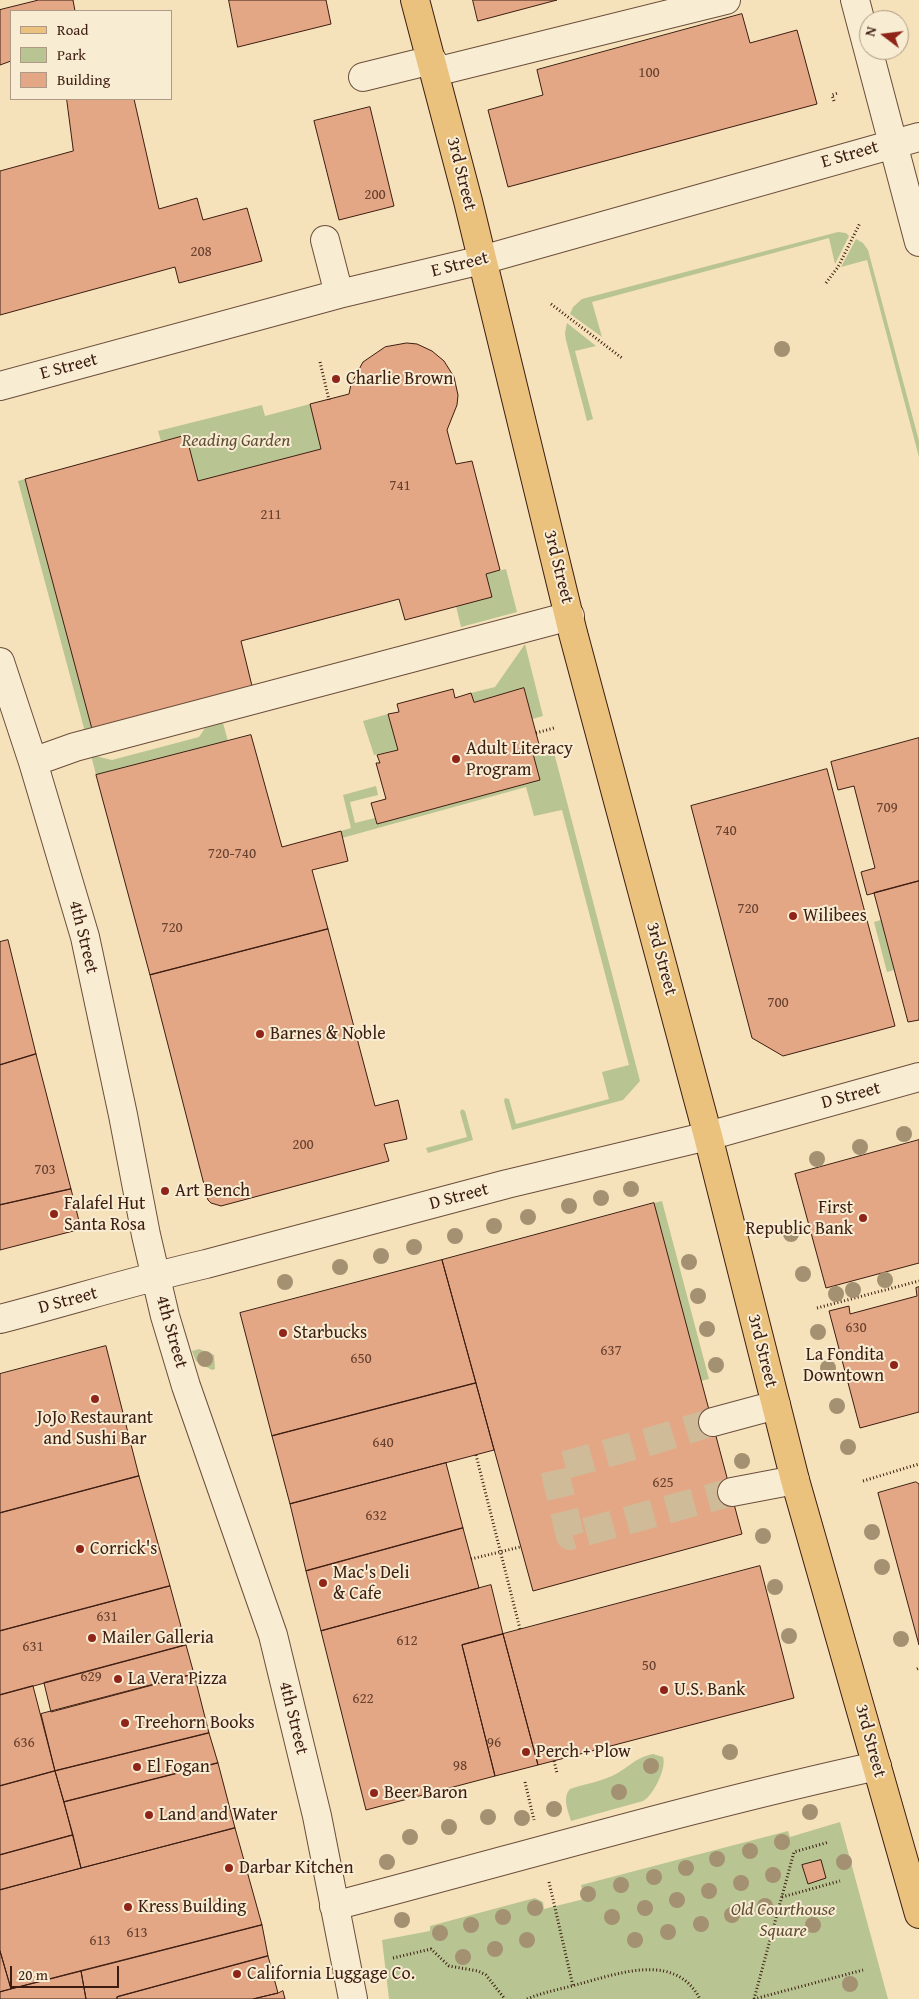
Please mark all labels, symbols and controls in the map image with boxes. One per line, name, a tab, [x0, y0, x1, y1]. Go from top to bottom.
legend	[10, 10, 172, 100]
north arrow	[859, 10, 909, 60]
text: Road	[57, 19, 88, 40]
text: N	[860, 24, 881, 38]
text: Park	[57, 44, 86, 65]
house number: 100	[638, 64, 660, 82]
text: Building	[57, 69, 110, 90]
street label: 3rd Street	[441, 135, 481, 213]
street label: E Street	[819, 137, 881, 173]
house number: 200	[364, 186, 386, 204]
house number: 208	[190, 243, 212, 261]
street label: E Street	[429, 247, 491, 283]
street label: E Street	[38, 349, 100, 385]
place label: Charlie Brown	[346, 368, 453, 390]
marker: Charlie Brown	[330, 373, 342, 385]
park label: Reading Garden	[182, 430, 290, 452]
house number: 741	[389, 477, 411, 495]
house number: 211	[260, 506, 282, 524]
street label: 3rd Street	[538, 528, 578, 606]
place label: Adult Literacy Program	[466, 738, 573, 781]
marker: Adult Literacy Program	[450, 753, 462, 765]
house number: 709	[876, 799, 898, 817]
house number: 740	[715, 822, 737, 840]
house number: 720-740	[208, 845, 256, 863]
street label: 4th Street	[63, 898, 103, 976]
house number: 720	[737, 900, 759, 918]
place label: Wilibees	[803, 905, 867, 927]
marker: Wilibees	[787, 910, 799, 922]
house number: 720	[161, 919, 183, 937]
street label: 3rd Street	[641, 920, 681, 998]
house number: 700	[767, 994, 789, 1012]
place label: Barnes & Noble	[270, 1023, 386, 1045]
marker: Barnes & Noble	[254, 1028, 266, 1040]
street label: D Street	[819, 1078, 883, 1114]
house number: 200	[292, 1136, 314, 1154]
house number: 703	[34, 1161, 56, 1179]
street label: D Street	[427, 1179, 491, 1215]
place label: Art Bench	[175, 1180, 250, 1202]
marker: Art Bench	[159, 1185, 171, 1197]
place label: Falafel Hut Santa Rosa	[64, 1193, 145, 1236]
place label: First Republic Bank	[745, 1197, 853, 1240]
marker: Falafel Hut Santa Rosa	[48, 1208, 60, 1220]
marker: First Republic Bank	[857, 1212, 869, 1224]
street label: D Street	[36, 1283, 100, 1319]
street label: 4th Street	[150, 1293, 192, 1371]
street label: 3rd Street	[742, 1312, 782, 1390]
house number: 630	[845, 1319, 867, 1337]
place label: Starbucks	[293, 1322, 367, 1344]
marker: Starbucks	[277, 1327, 289, 1339]
house number: 637	[600, 1342, 622, 1360]
place label: La Fondita Downtown	[803, 1344, 884, 1386]
house number: 650	[350, 1350, 372, 1368]
marker: La Fondita Downtown	[888, 1359, 900, 1371]
marker: JoJo Restaurant and Sushi Bar	[89, 1393, 101, 1405]
place label: JoJo Restaurant and Sushi Bar	[37, 1407, 153, 1450]
house number: 640	[372, 1434, 394, 1452]
house number: 625	[652, 1474, 674, 1492]
house number: 632	[365, 1507, 387, 1525]
place label: Corrick's	[90, 1538, 157, 1560]
marker: Corrick's	[74, 1543, 86, 1555]
place label: Mac's Deli & Cafe	[333, 1562, 409, 1605]
marker: Mac's Deli & Cafe	[317, 1577, 329, 1589]
house number: 631	[96, 1608, 118, 1626]
place label: Mailer Galleria	[102, 1627, 214, 1649]
marker: Mailer Galleria	[86, 1632, 98, 1644]
house number: 612	[396, 1632, 418, 1650]
house number: 631	[22, 1638, 44, 1656]
house number: 50	[642, 1657, 656, 1675]
house number: 629	[80, 1668, 102, 1686]
place label: La Vera Pizza	[128, 1668, 227, 1690]
marker: La Vera Pizza	[112, 1673, 124, 1685]
street label: 4th Street	[273, 1679, 313, 1757]
place label: U.S. Bank	[674, 1679, 745, 1701]
marker: U.S. Bank	[658, 1684, 670, 1696]
house number: 622	[352, 1690, 374, 1708]
street label: 3rd Street	[850, 1702, 890, 1780]
place label: Treehorn Books	[135, 1712, 255, 1734]
marker: Treehorn Books	[119, 1717, 131, 1729]
house number: 636	[13, 1734, 35, 1752]
house number: 96	[487, 1734, 501, 1752]
place label: Perch + Plow	[536, 1741, 631, 1763]
marker: Perch + Plow	[520, 1746, 532, 1758]
place label: El Fogan	[147, 1756, 210, 1778]
house number: 98	[453, 1757, 467, 1775]
marker: El Fogan	[131, 1761, 143, 1773]
place label: Beer Baron	[384, 1782, 468, 1804]
marker: Beer Baron	[368, 1787, 380, 1799]
place label: Land and Water	[159, 1804, 277, 1826]
marker: Land and Water	[143, 1809, 155, 1821]
place label: Darbar Kitchen	[239, 1857, 353, 1879]
marker: Darbar Kitchen	[223, 1862, 235, 1874]
place label: Kress Building	[138, 1896, 246, 1918]
park label: Old Courthouse Square	[731, 1899, 835, 1942]
marker: Kress Building	[122, 1901, 134, 1913]
house number: 613	[126, 1924, 148, 1942]
house number: 613	[89, 1932, 111, 1950]
scale bar	[12, 1956, 121, 1988]
place label: California Luggage Co.	[247, 1963, 415, 1985]
text: 20 m	[18, 1964, 48, 1985]
marker: California Luggage Co.	[231, 1968, 243, 1980]

